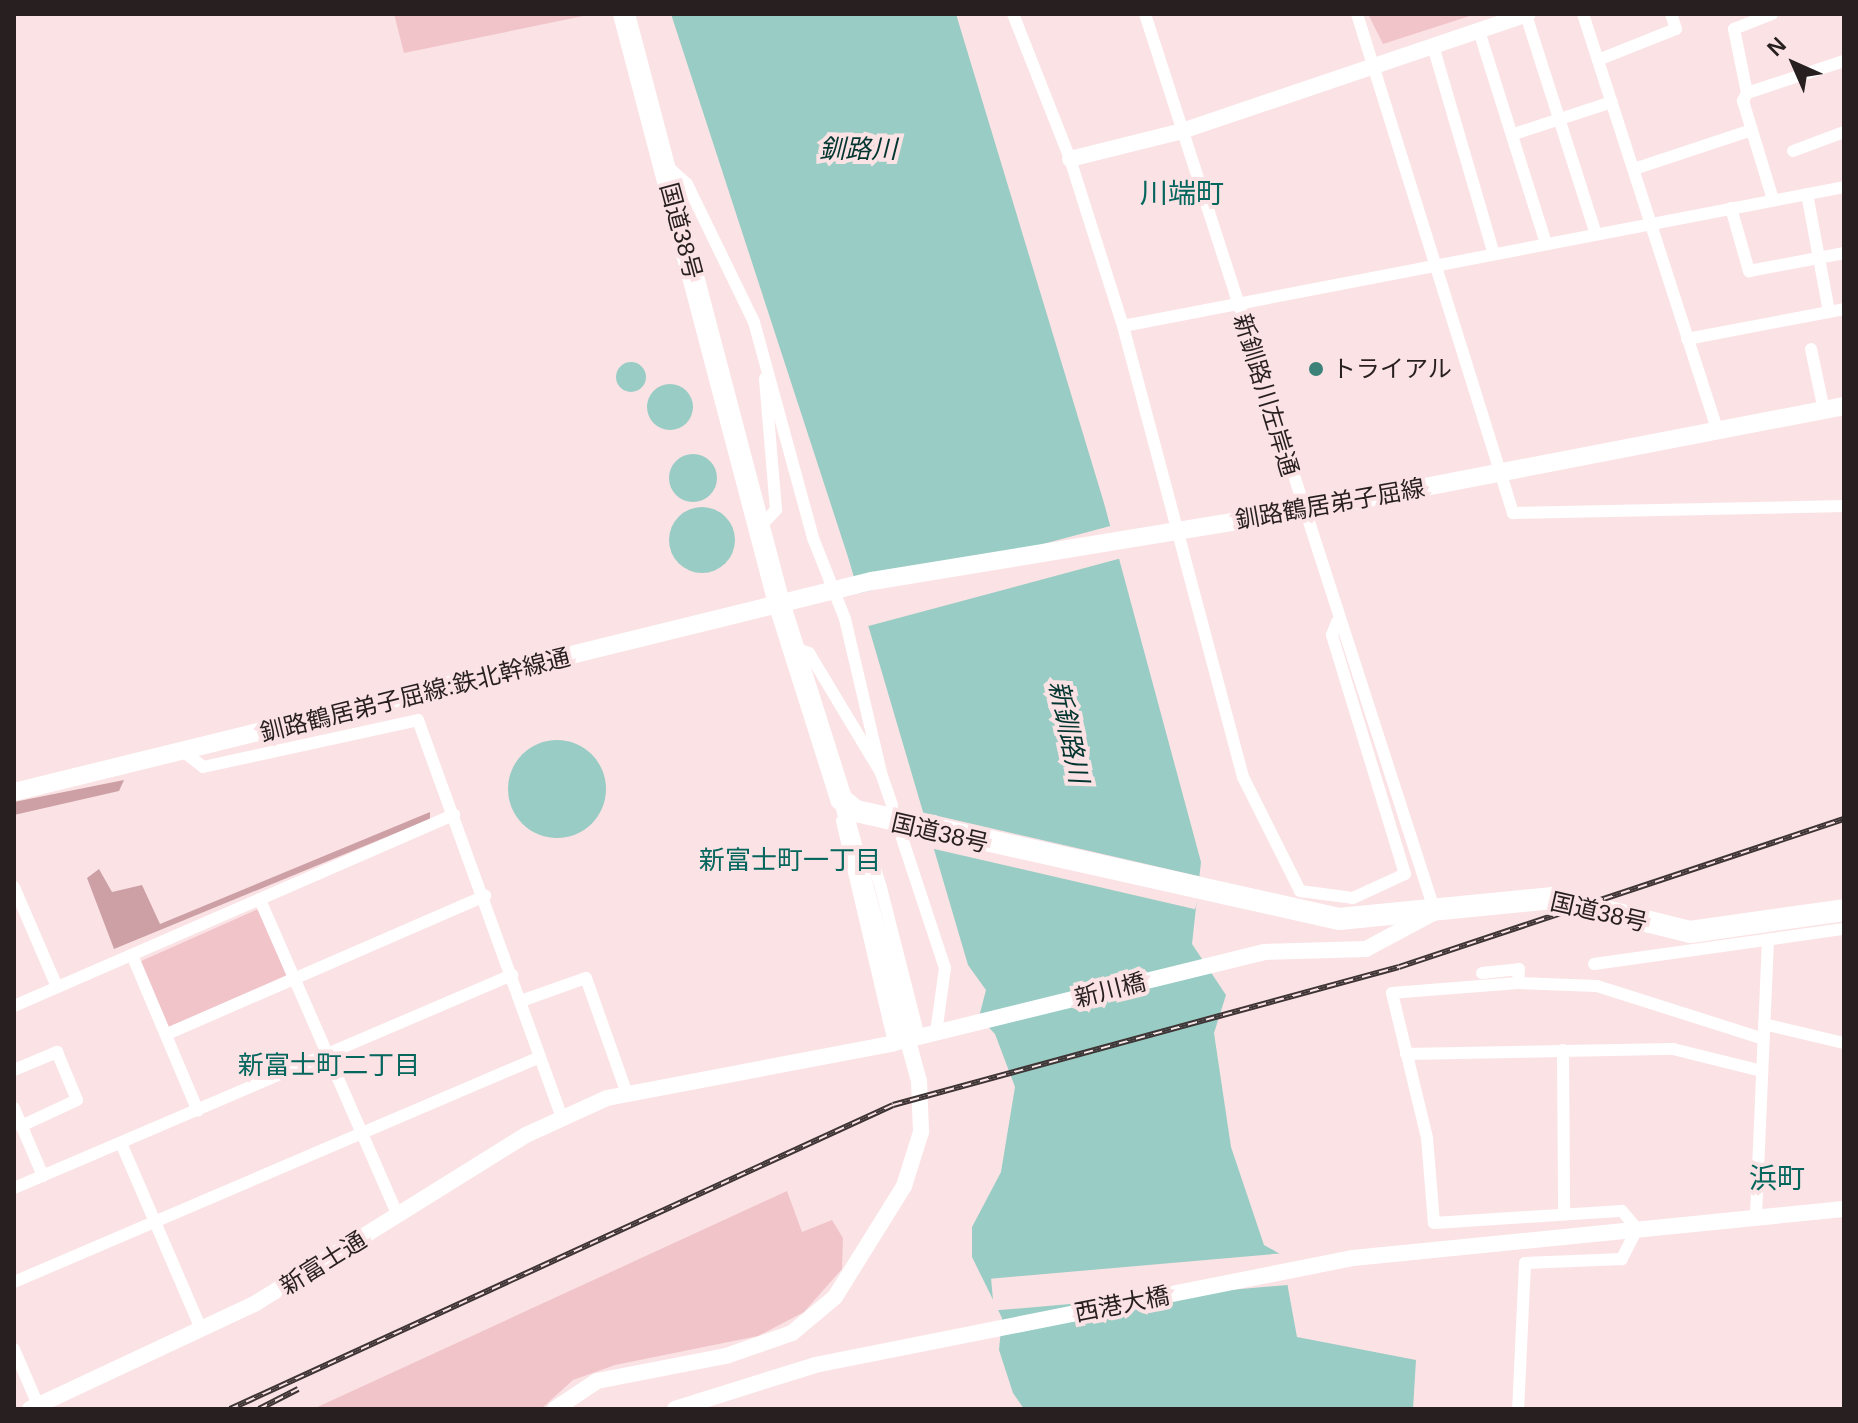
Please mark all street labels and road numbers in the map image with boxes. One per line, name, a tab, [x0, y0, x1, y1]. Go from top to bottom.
street label: 国道38号	[654, 180, 708, 282]
street label: 新釧路川左岸通	[1228, 310, 1304, 480]
street label: 釧路鶴居弟子屈線	[1233, 473, 1427, 535]
street label: 釧路鶴居弟子屈線:鉄北幹線通	[257, 642, 573, 748]
street label: 国道38号	[889, 808, 991, 858]
street label: 国道38号	[1548, 887, 1650, 937]
street label: 新川橋	[1072, 967, 1148, 1013]
street label: 新富士通	[275, 1225, 371, 1301]
street label: 西港大橋	[1072, 1281, 1172, 1327]

